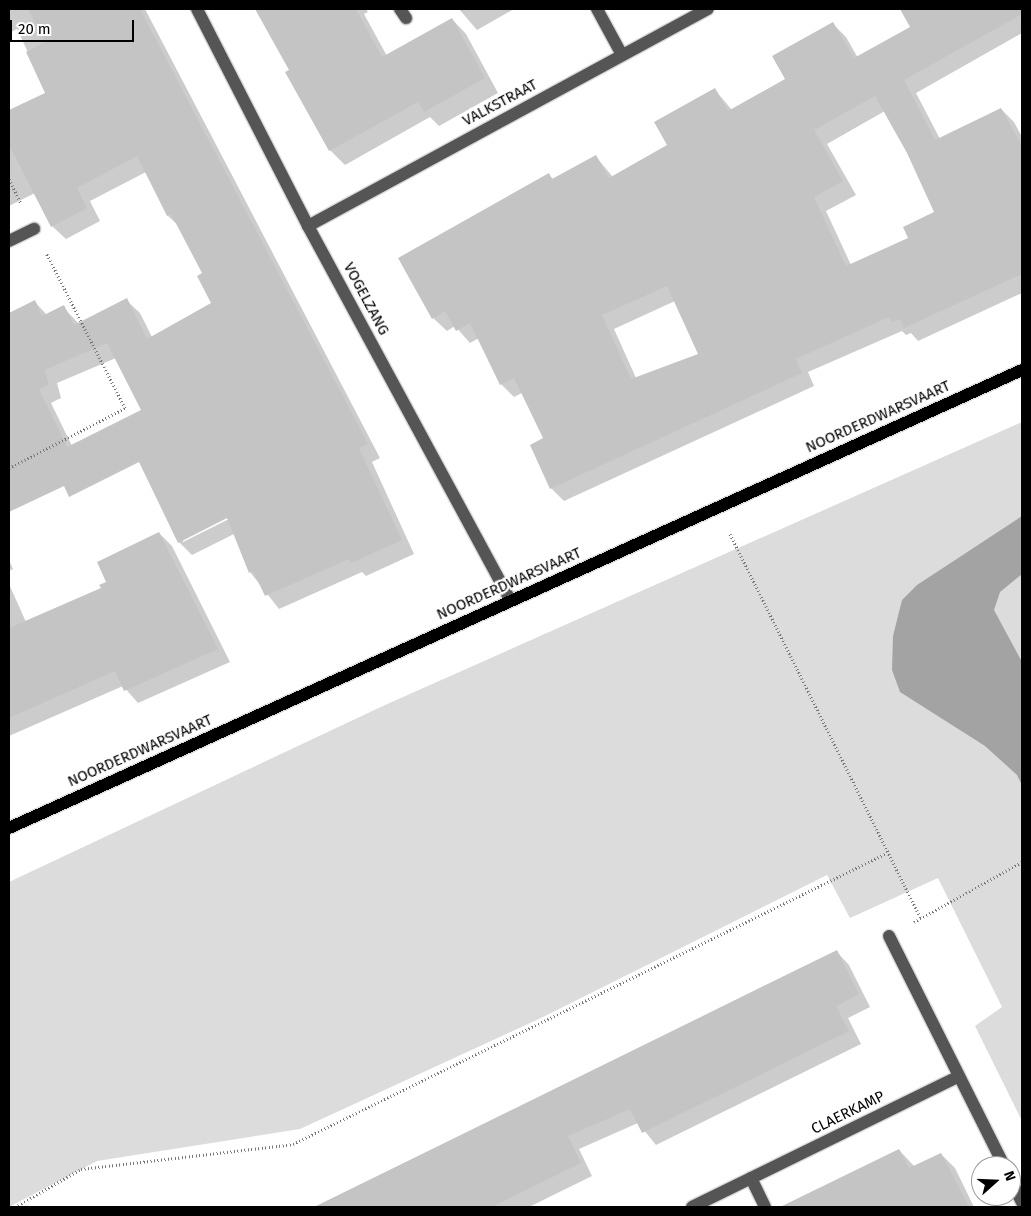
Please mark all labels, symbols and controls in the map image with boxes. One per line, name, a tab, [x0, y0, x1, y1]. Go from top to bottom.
scale bar	[12, 10, 136, 42]
text: 20 m	[18, 20, 51, 38]
street label: VALKSTRAAT	[460, 76, 540, 130]
street label: VOGELZANG	[339, 260, 393, 338]
street label: NOORDERDWARSVAART	[803, 377, 953, 457]
street label: NOORDERDWARSVAART	[434, 544, 584, 624]
street label: NOORDERDWARSVAART	[65, 711, 215, 791]
street label: CLAERKAMP	[808, 1088, 888, 1138]
north arrow	[971, 1156, 1021, 1206]
text: N	[1000, 1169, 1019, 1183]

